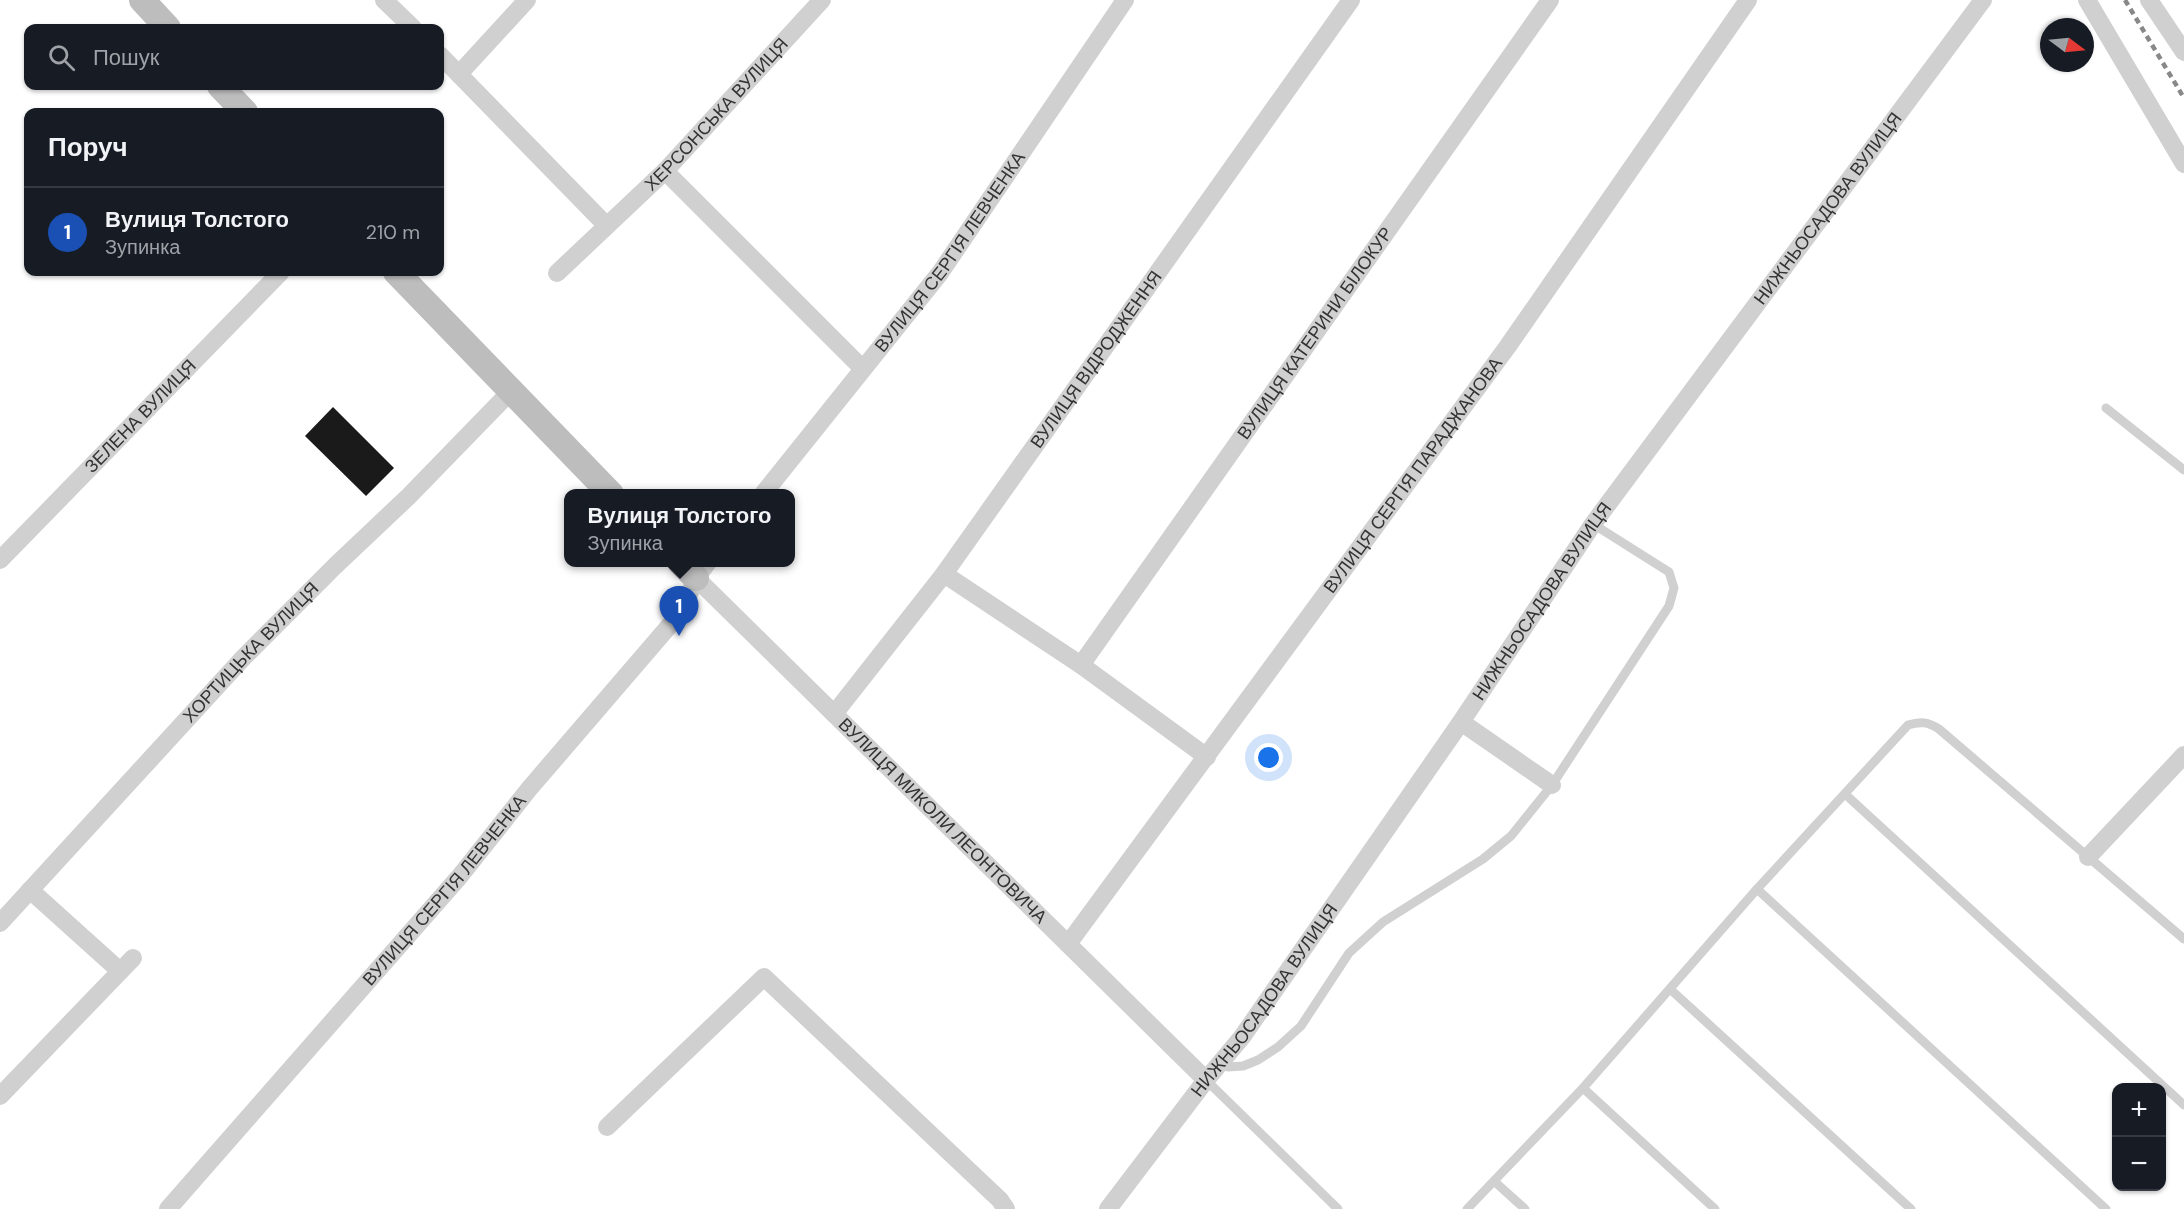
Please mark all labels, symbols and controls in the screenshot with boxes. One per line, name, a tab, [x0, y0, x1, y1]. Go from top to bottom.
north arrow	[2040, 18, 2094, 72]
search box	[24, 24, 444, 90]
street label: ХЕРСОНСЬКА ВУЛИЦЯ	[639, 33, 793, 196]
icon: search	[45, 41, 78, 74]
text: Пошук	[93, 43, 159, 72]
street label: НИЖНЬОСАДОВА ВУЛИЦЯ	[1748, 107, 1907, 310]
text: Поруч	[48, 130, 128, 164]
street label: ВУЛИЦЯ СЕРГІЯ ЛЕВЧЕНКА	[869, 147, 1031, 357]
text: Вулиця Толстого	[105, 205, 289, 234]
text: 1	[64, 219, 71, 245]
text: 210 m	[365, 219, 420, 245]
street label: ВУЛИЦЯ КАТЕРИНИ БІЛОКУР	[1232, 222, 1398, 444]
text: Зупинка	[105, 234, 180, 260]
street label: ВУЛИЦЯ ВІДРОДЖЕННЯ	[1025, 266, 1167, 453]
street label: ВУЛИЦЯ СЕРГІЯ ПАРАДЖАНОВА	[1318, 352, 1508, 598]
street label: ЗЕЛЕНА ВУЛИЦЯ	[79, 354, 201, 478]
popup	[564, 489, 795, 567]
street label: НИЖНЬОСАДОВА ВУЛИЦЯ	[1467, 497, 1617, 705]
text: Вулиця Толстого	[588, 501, 771, 530]
text: Зупинка	[588, 530, 663, 556]
street label: ХОРТИЦЬКА ВУЛИЦЯ	[178, 577, 324, 728]
pin: 1	[660, 586, 698, 636]
street label: ВУЛИЦЯ МИКОЛИ ЛЕОНТОВИЧА	[833, 713, 1052, 929]
your location	[1254, 743, 1283, 772]
street label: ВУЛИЦЯ СЕРГІЯ ЛЕВЧЕНКА	[357, 790, 532, 991]
street label: НИЖНЬОСАДОВА ВУЛИЦЯ	[1186, 899, 1343, 1102]
map controls	[2112, 1083, 2166, 1191]
button: +	[2112, 1083, 2166, 1137]
button: −	[2112, 1137, 2166, 1191]

